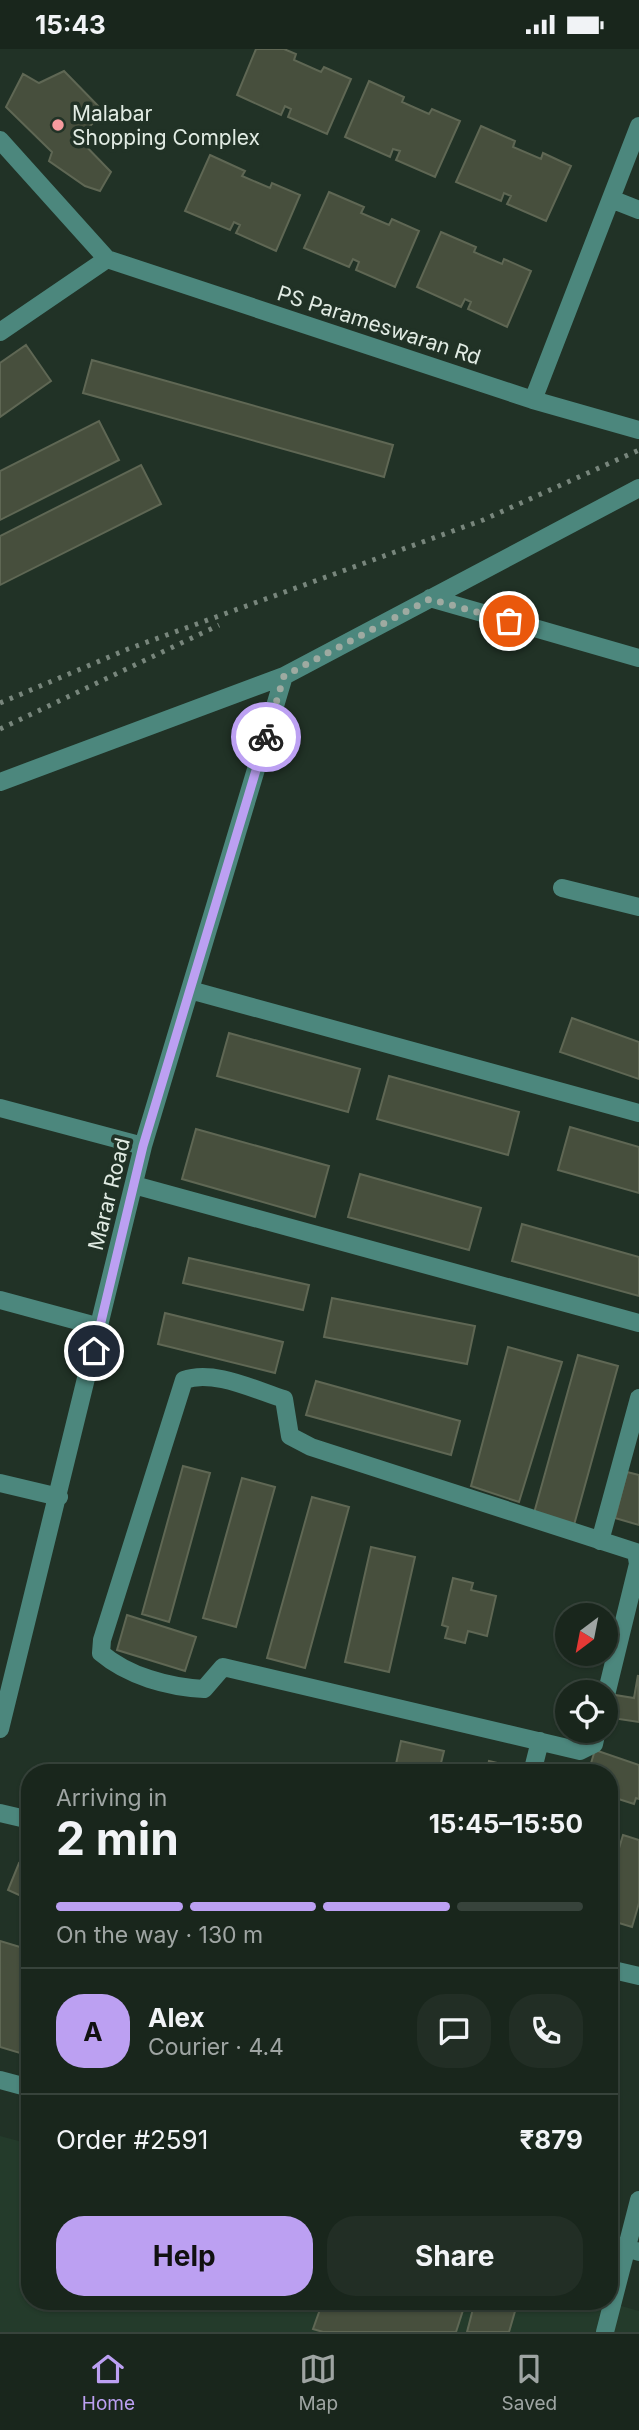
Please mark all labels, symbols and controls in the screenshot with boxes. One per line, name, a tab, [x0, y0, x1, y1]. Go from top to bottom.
text: 15:43	[35, 9, 106, 40]
place label: Malabar Shopping Complex	[72, 101, 260, 150]
marker: Malabar Shopping Complex	[50, 117, 66, 133]
street label: PS Parameswaran Rd	[274, 280, 484, 370]
pin	[479, 591, 539, 651]
icon: bag	[490, 602, 528, 640]
courier	[231, 702, 301, 772]
icon: bike	[247, 718, 285, 756]
street label: Marar Road	[83, 1135, 135, 1253]
pin	[64, 1321, 124, 1381]
icon: home	[75, 1332, 113, 1370]
north arrow	[555, 1603, 618, 1666]
map controls	[555, 1603, 618, 1743]
button: locate	[555, 1680, 618, 1743]
text: Arriving in	[56, 1784, 167, 1812]
text: 15:45–15:50	[429, 1808, 583, 1839]
text: 2 min	[56, 1810, 179, 1866]
text: On the way · 130 m	[56, 1921, 263, 1949]
button: chat	[417, 1994, 491, 2068]
button: phone	[509, 1994, 583, 2068]
text: Alex	[148, 2002, 205, 2033]
text: A	[83, 2016, 103, 2047]
text: Courier · 4.4	[148, 2033, 284, 2061]
text: Order #2591	[56, 2124, 208, 2155]
text: ₹879	[519, 2124, 583, 2155]
button: Help	[56, 2216, 313, 2296]
button: Share	[327, 2216, 583, 2296]
tab: Home	[82, 2350, 135, 2415]
tab: Map	[299, 2350, 338, 2415]
tab: Saved	[502, 2350, 557, 2415]

